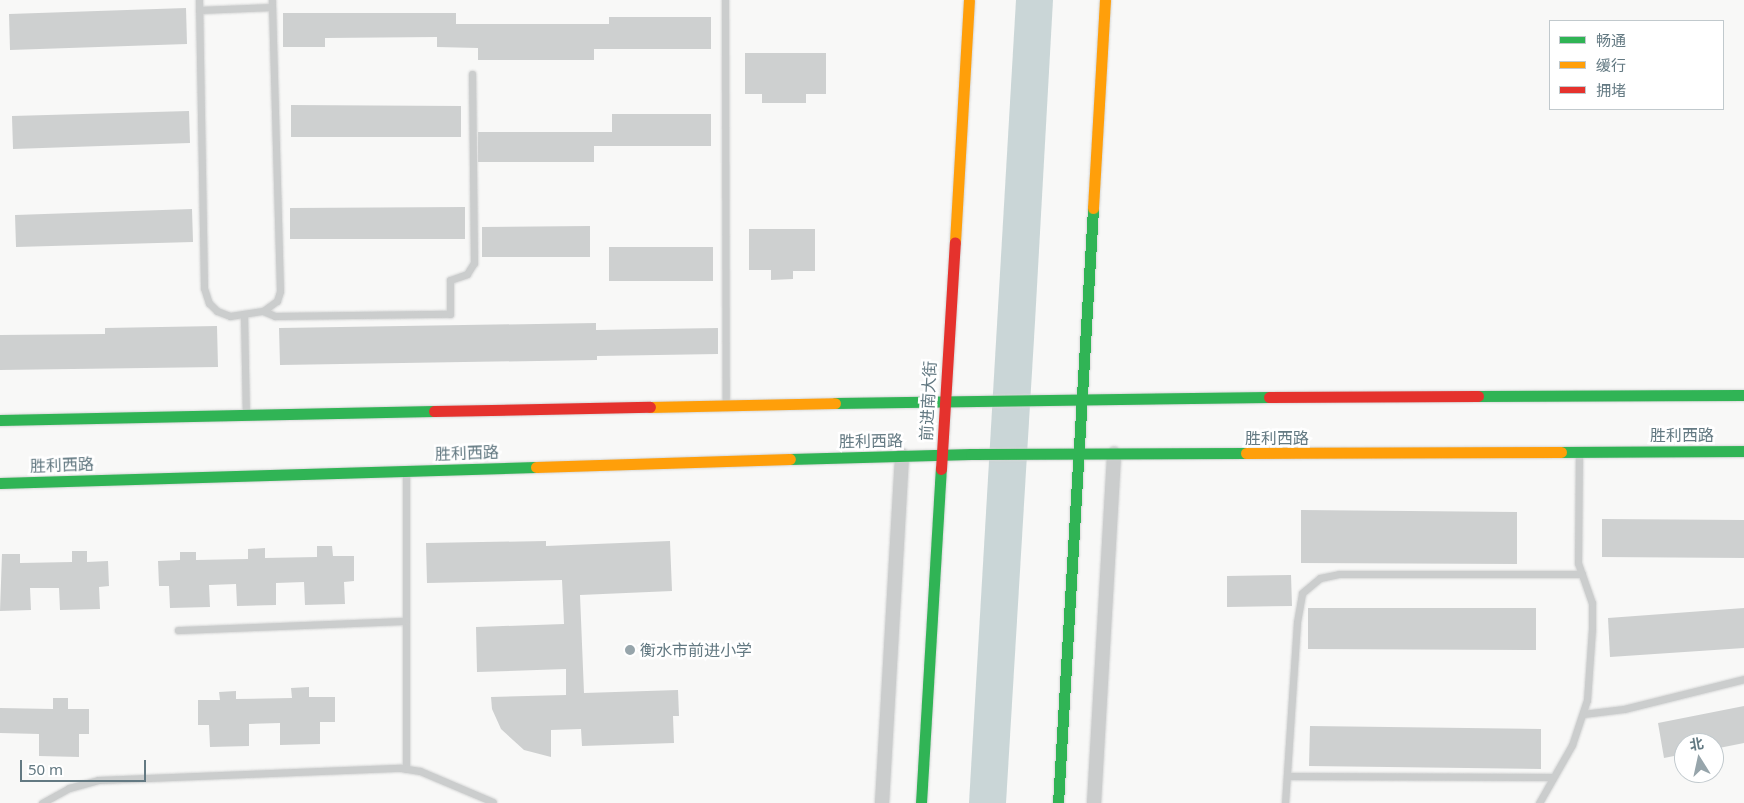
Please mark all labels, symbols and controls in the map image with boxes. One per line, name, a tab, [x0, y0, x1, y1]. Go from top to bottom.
legend	[1549, 20, 1724, 110]
text: 畅通	[1596, 30, 1626, 50]
text: 缓行	[1596, 55, 1626, 75]
text: 拥堵	[1596, 80, 1626, 100]
street label: 前进南大街	[916, 361, 940, 441]
street label: 胜利西路	[1650, 425, 1714, 445]
street label: 胜利西路	[1245, 428, 1309, 448]
street label: 胜利西路	[839, 431, 903, 451]
street label: 胜利西路	[435, 442, 499, 464]
street label: 胜利西路	[30, 454, 94, 476]
place label: 衡水市前进小学	[640, 640, 752, 660]
marker: 衡水市前进小学	[624, 644, 636, 656]
north arrow	[1674, 733, 1724, 783]
text: 北	[1688, 733, 1705, 754]
scale bar	[22, 750, 149, 782]
text: 50 m	[28, 759, 63, 779]

